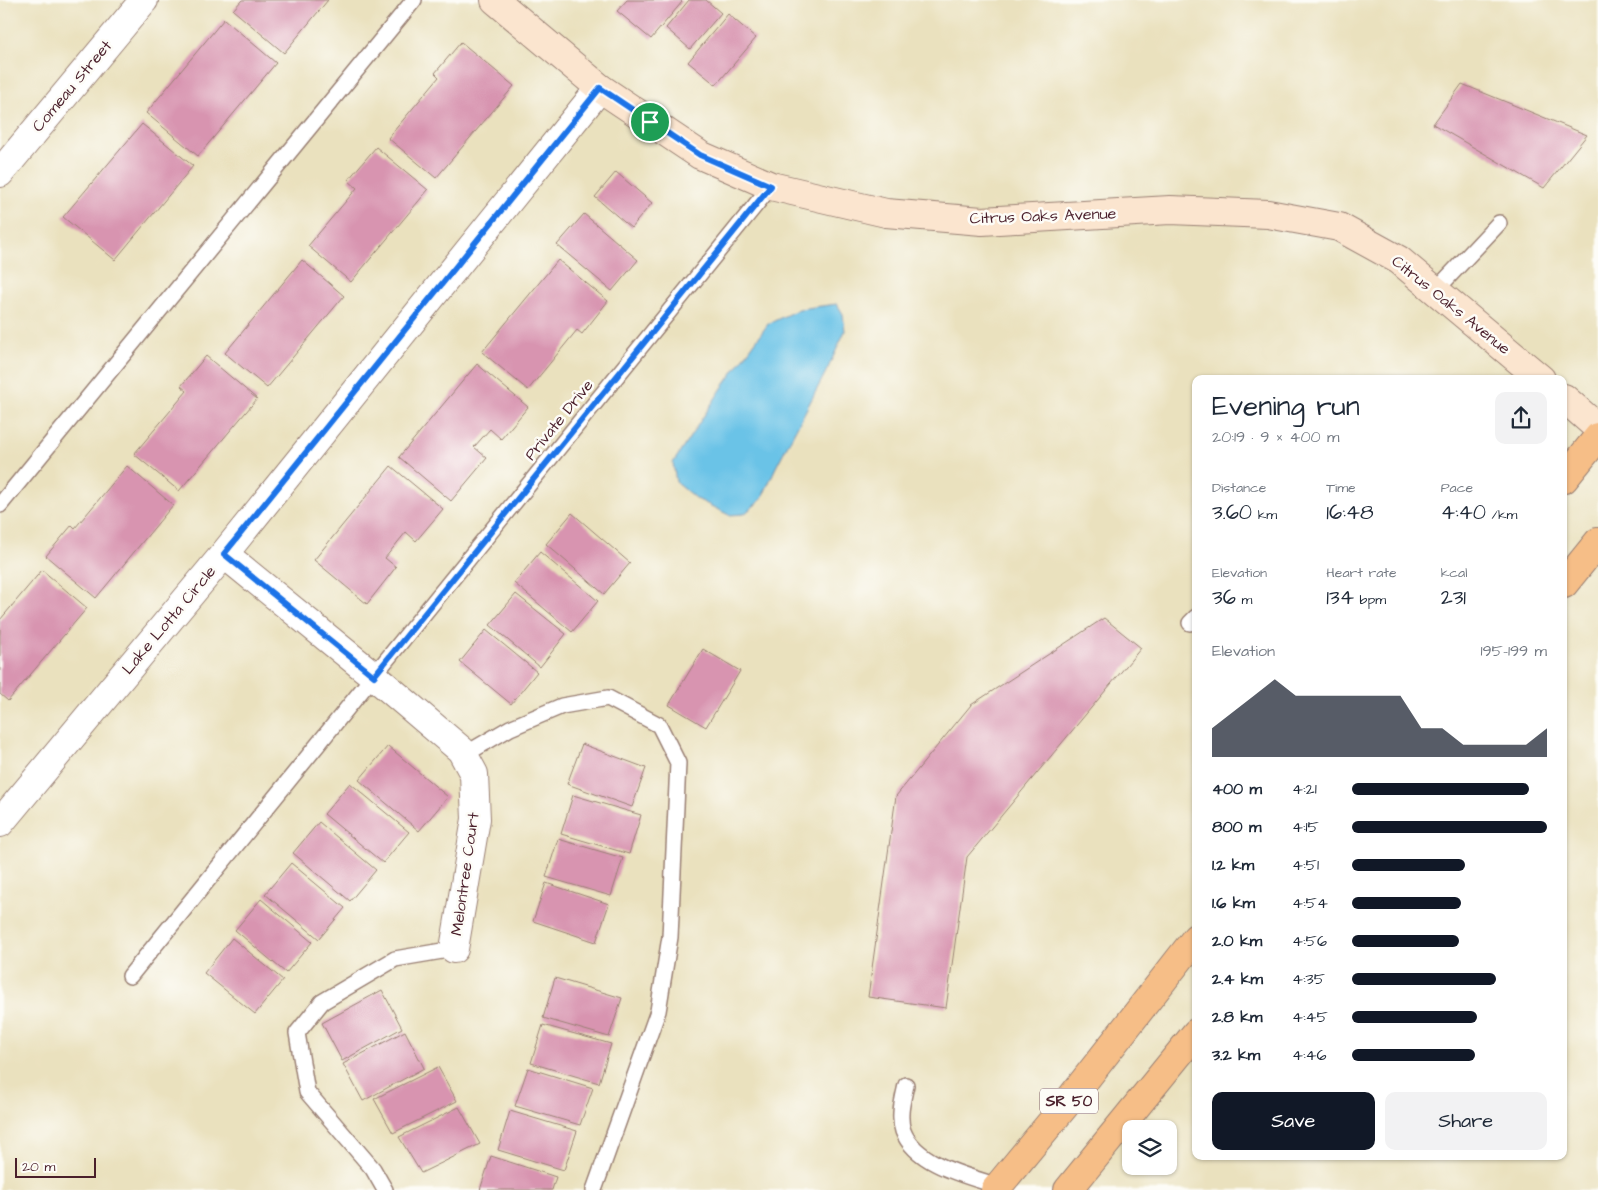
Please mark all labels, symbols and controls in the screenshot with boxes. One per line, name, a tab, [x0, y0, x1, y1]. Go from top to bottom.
street label: Comeau Street	[27, 35, 117, 137]
pin	[629, 101, 671, 143]
icon: arrive	[636, 108, 664, 136]
street label: Citrus Oaks Avenue	[969, 202, 1117, 230]
street label: Citrus Oaks Avenue	[1387, 250, 1515, 360]
street label: Private Drive	[520, 375, 599, 465]
text: Evening run	[1212, 387, 1360, 426]
button: share	[1495, 392, 1547, 444]
text: 20:19 · 9 × 400 m	[1212, 426, 1340, 448]
text: Distance	[1212, 478, 1266, 498]
text: Time	[1326, 478, 1356, 498]
text: Pace	[1441, 478, 1473, 498]
text: 3.60	[1212, 498, 1252, 527]
text: 16:48	[1326, 498, 1374, 527]
text: 4:40	[1441, 498, 1486, 527]
text: km	[1252, 505, 1277, 525]
text: /km	[1486, 505, 1517, 525]
street label: Lake Lotta Circle	[117, 561, 221, 679]
text: Elevation	[1212, 563, 1267, 583]
text: Heart rate	[1326, 563, 1397, 583]
text: kcal	[1441, 563, 1467, 583]
text: 36	[1212, 583, 1236, 612]
text: 134	[1326, 583, 1354, 612]
text: 231	[1441, 583, 1466, 612]
text: m	[1236, 590, 1252, 610]
text: bpm	[1354, 590, 1386, 610]
text: Elevation	[1212, 640, 1275, 662]
text: 195–199 m	[1480, 640, 1547, 662]
text: 400 m	[1212, 778, 1262, 800]
text: 4:21	[1292, 778, 1317, 800]
street label: Melontree Court	[445, 810, 485, 937]
text: 800 m	[1212, 816, 1261, 838]
text: 4:15	[1292, 816, 1319, 838]
text: 1.2 km	[1212, 854, 1254, 876]
text: 4:51	[1292, 854, 1319, 876]
text: 1.6 km	[1212, 892, 1255, 914]
text: 4:54	[1292, 892, 1328, 914]
text: 2.0 km	[1212, 930, 1262, 952]
text: 4:56	[1292, 930, 1327, 952]
text: 2.4 km	[1212, 968, 1263, 990]
text: 4:35	[1292, 968, 1325, 990]
text: 2.8 km	[1212, 1006, 1262, 1028]
text: 4:45	[1292, 1006, 1328, 1028]
text: 3.2 km	[1212, 1044, 1260, 1066]
text: 4:46	[1292, 1044, 1326, 1066]
road number: SR 50	[1040, 1088, 1098, 1114]
button: Save	[1212, 1092, 1375, 1150]
button: Share	[1385, 1092, 1547, 1150]
map controls	[1122, 1120, 1177, 1175]
button: layers	[1122, 1120, 1177, 1175]
scale bar	[15, 1155, 96, 1178]
text: 20 m	[22, 1157, 55, 1177]

